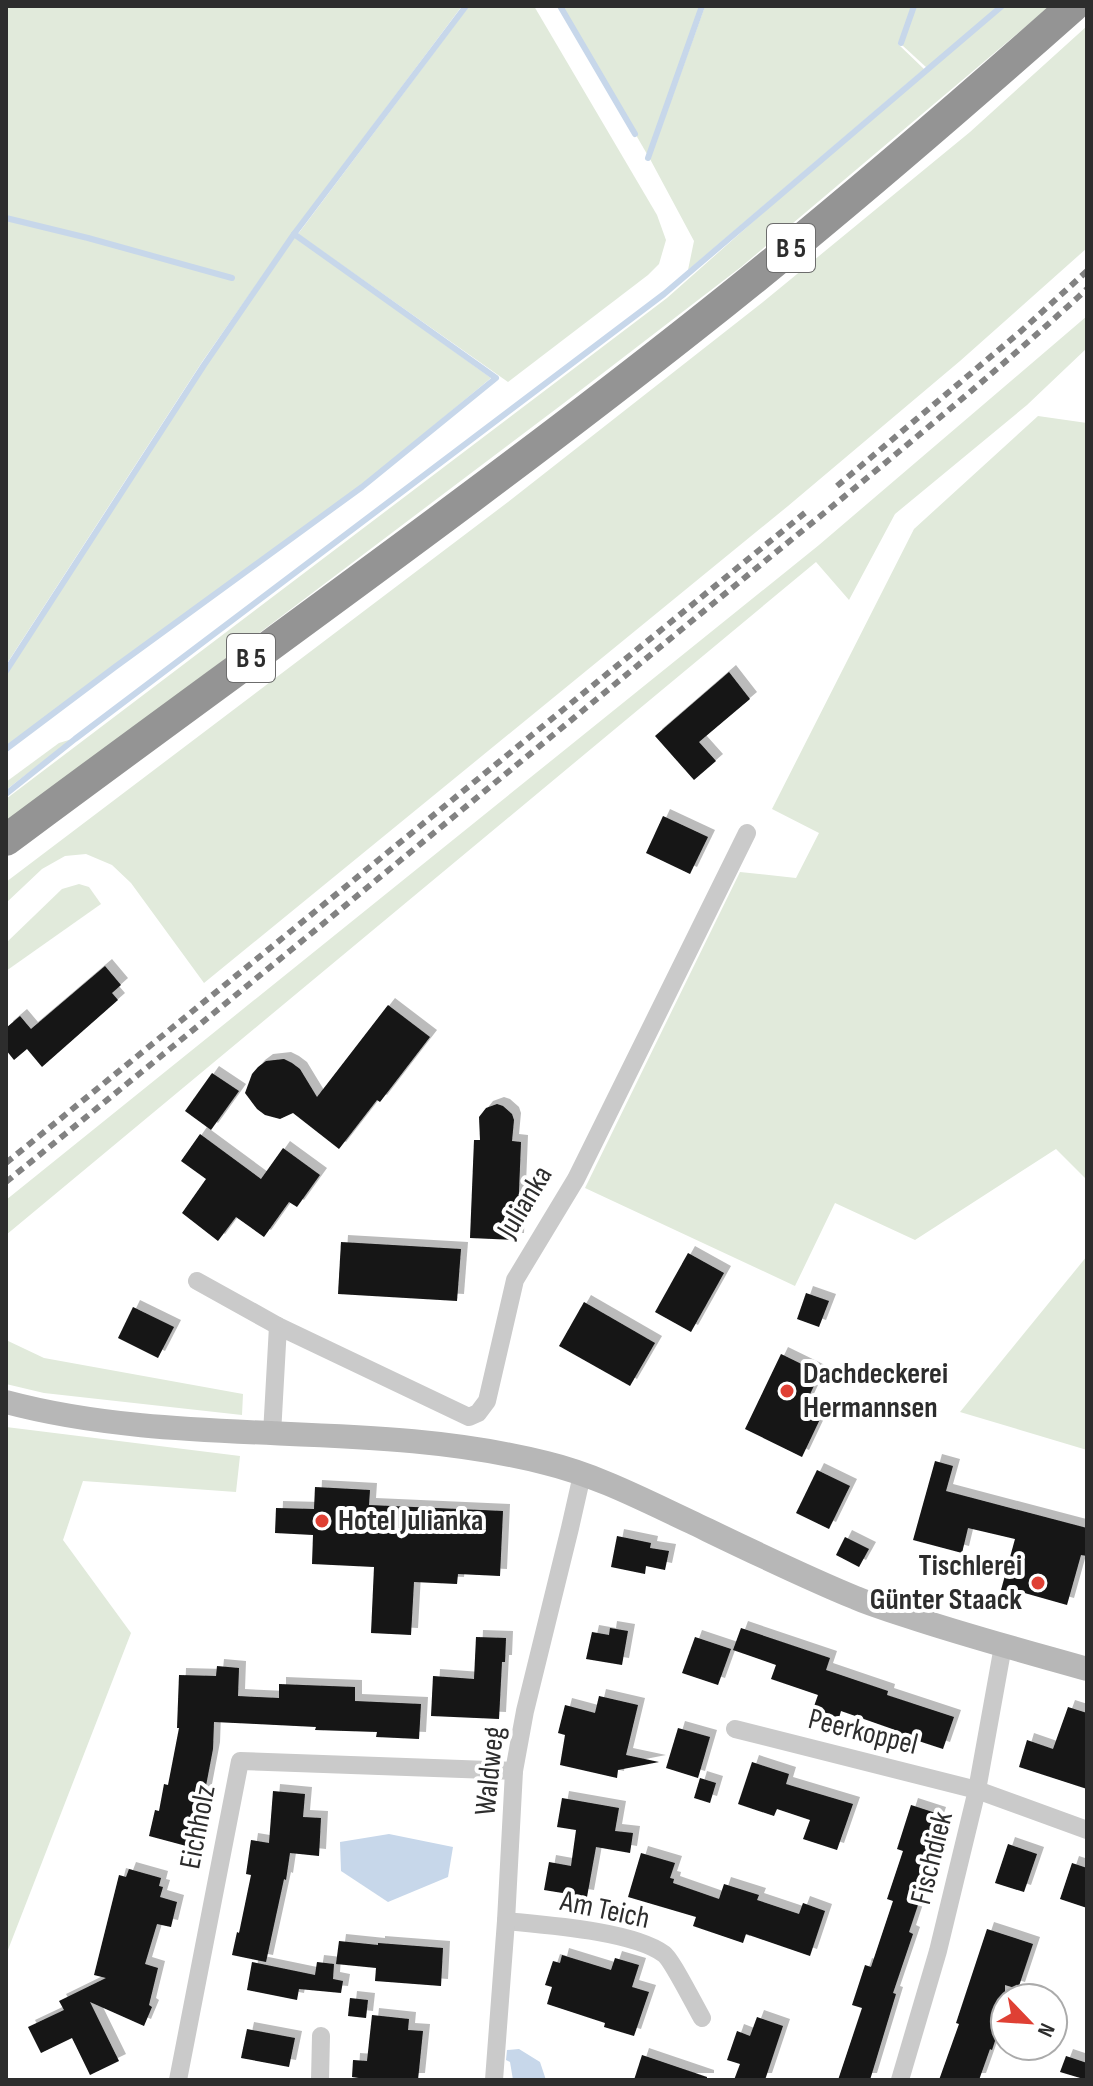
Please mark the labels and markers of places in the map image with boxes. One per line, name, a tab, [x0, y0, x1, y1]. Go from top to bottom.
place label: Dachdeckerei Hermannsen	[803, 1356, 948, 1426]
marker: Dachdeckerei Hermannsen	[778, 1382, 796, 1400]
place label: Hotel Julianka	[338, 1503, 483, 1539]
marker: Hotel Julianka	[313, 1512, 331, 1530]
place label: Tischlerei Günter Staack	[870, 1548, 1022, 1618]
marker: Tischlerei Günter Staack	[1029, 1574, 1047, 1592]

